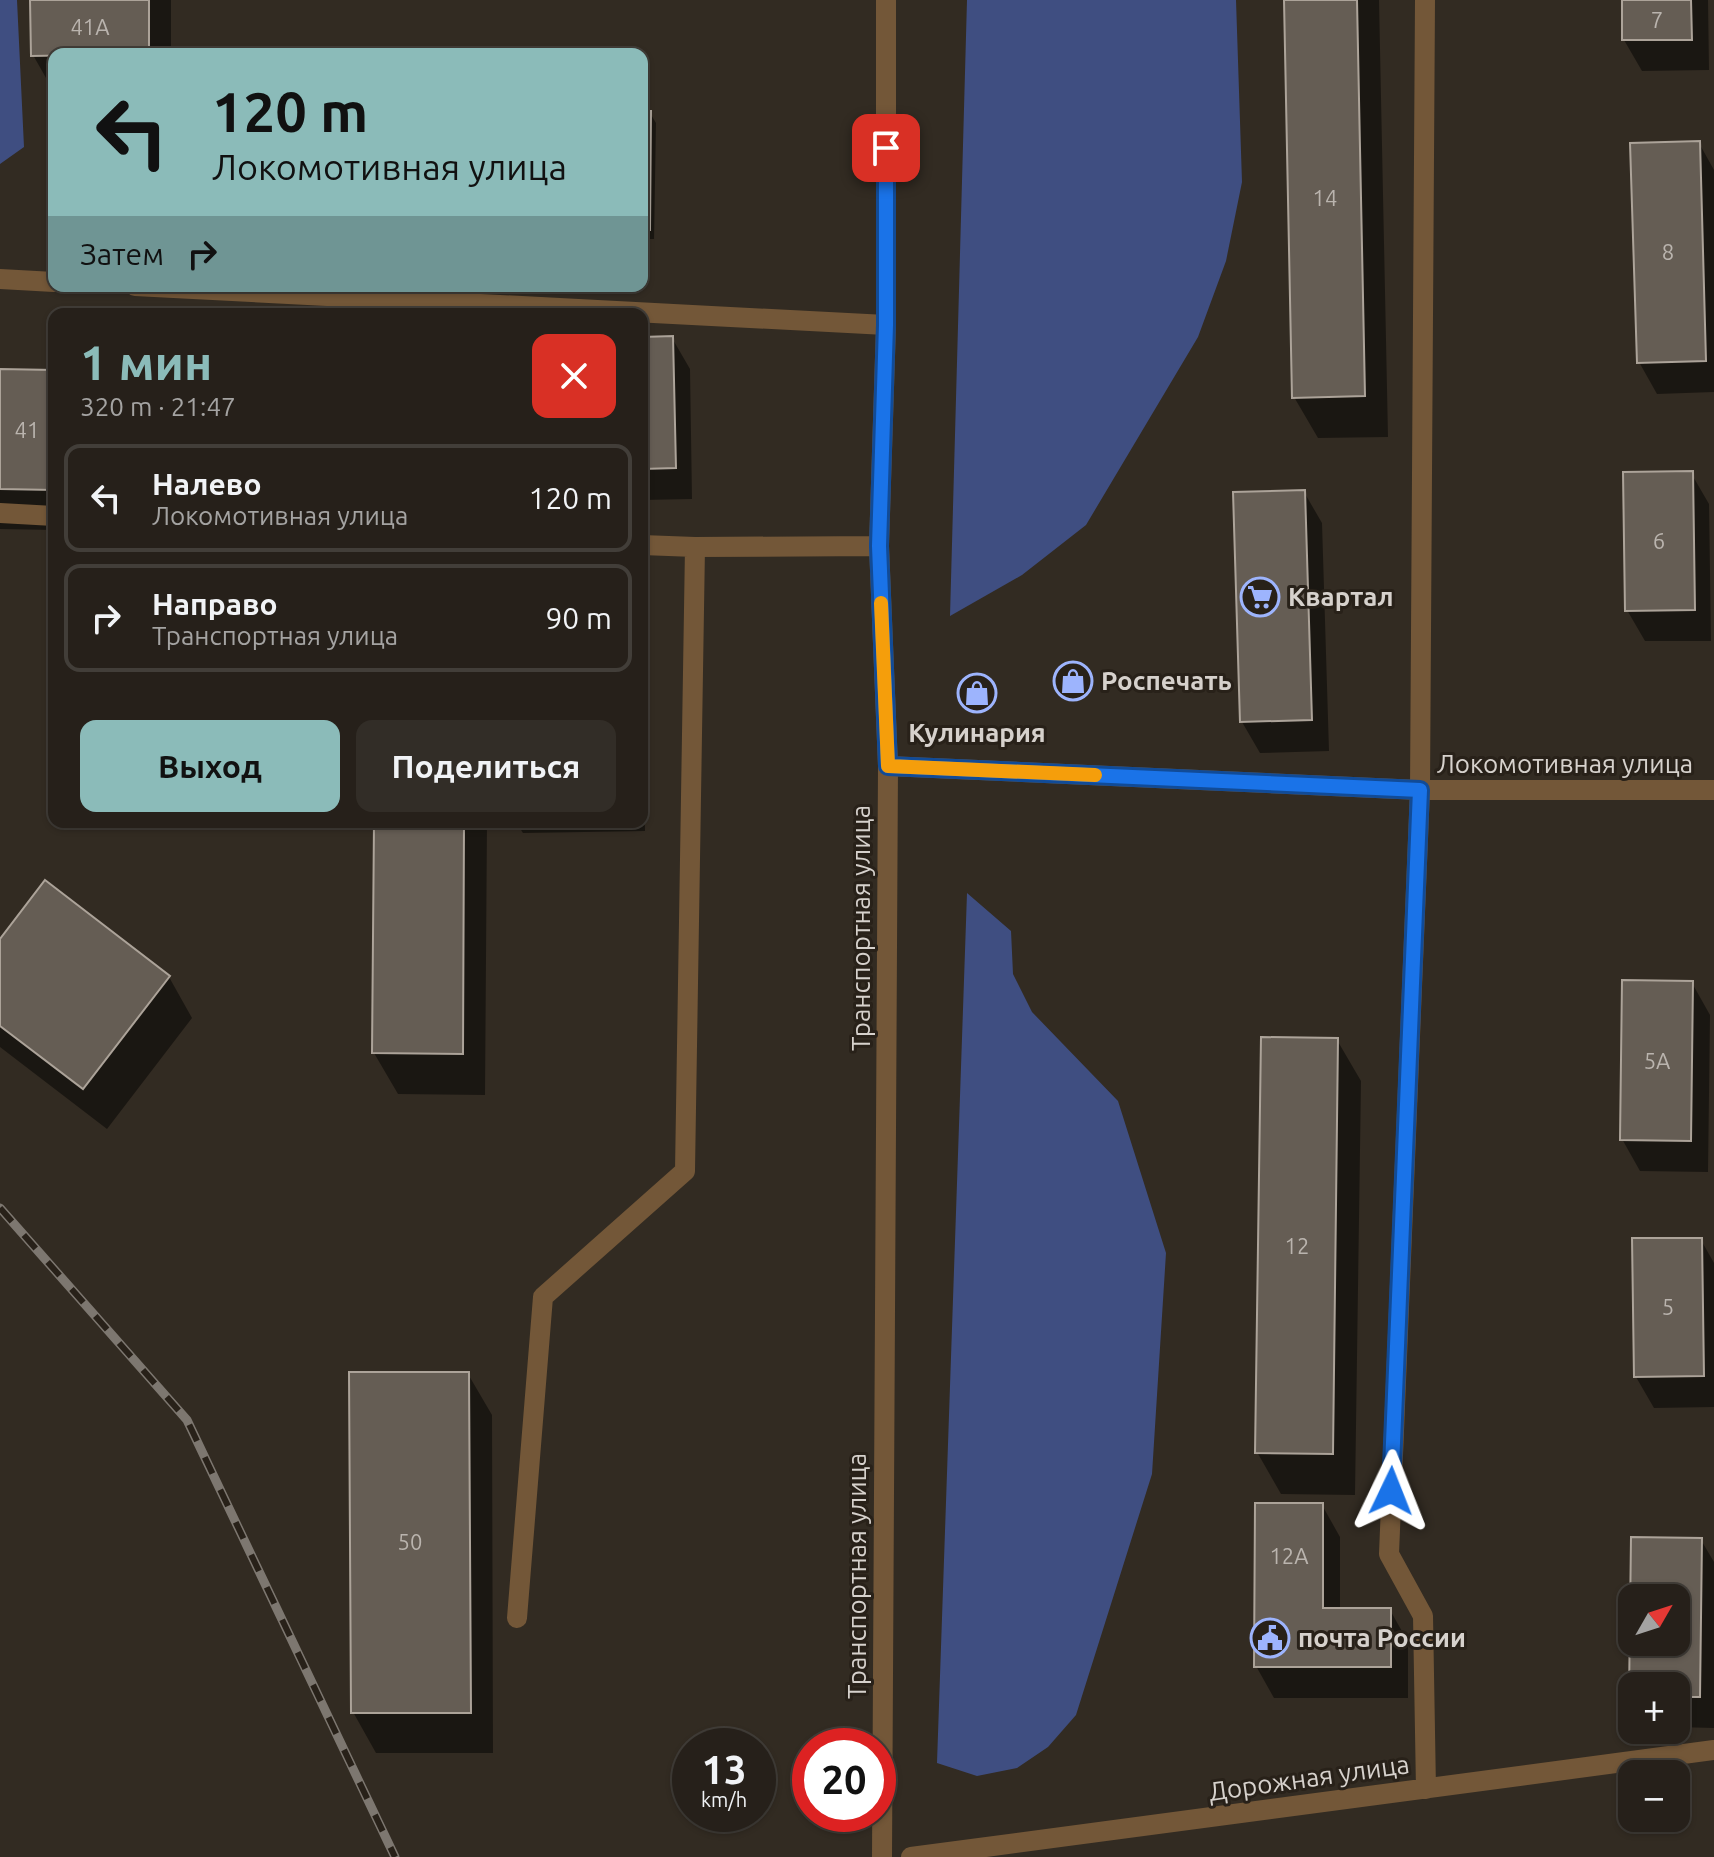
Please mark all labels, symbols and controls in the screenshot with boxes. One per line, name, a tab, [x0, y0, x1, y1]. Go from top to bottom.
house number: 7	[1651, 7, 1663, 32]
house number: 41А	[70, 14, 110, 39]
icon: left	[80, 80, 184, 184]
text: 120 m	[212, 80, 368, 143]
pin	[852, 114, 920, 182]
icon: arrive	[864, 126, 908, 170]
text: Локомотивная улица	[212, 146, 567, 187]
house number: 14	[1313, 185, 1337, 210]
icon: right	[180, 232, 224, 276]
text: Затем	[80, 237, 164, 271]
house number: 8	[1662, 239, 1674, 264]
button: close	[532, 334, 616, 418]
text: 1 мин	[80, 335, 212, 389]
text: 320 m · 21:47	[80, 392, 236, 421]
house number: 41	[15, 417, 39, 442]
text: Налево	[152, 467, 262, 501]
icon: left	[84, 476, 128, 520]
text: 120 m	[528, 481, 612, 515]
text: Локомотивная улица	[152, 501, 408, 530]
house number: 6	[1653, 528, 1665, 553]
supermarket icon: Квартал	[1239, 576, 1281, 618]
place label: Квартал	[1288, 582, 1394, 611]
text: Направо	[152, 587, 278, 621]
icon: right	[84, 596, 128, 640]
text: 90 m	[545, 601, 612, 635]
text: Транспортная улица	[152, 621, 398, 650]
shop icon: Роспечать	[1052, 660, 1094, 702]
place label: Роспечать	[1101, 666, 1232, 695]
shop icon: Кулинария	[956, 672, 998, 714]
place label: Кулинария	[908, 718, 1046, 747]
button: Выход	[80, 720, 340, 812]
button: Поделиться	[356, 720, 616, 812]
street label: Локомотивная улица	[1437, 749, 1693, 778]
street label: Транспортная улица	[846, 805, 875, 1051]
house number: 5А	[1644, 1048, 1671, 1073]
house number: 12	[1285, 1233, 1309, 1258]
house number: 5	[1662, 1294, 1674, 1319]
position arrow	[1349, 1449, 1433, 1533]
street label: Транспортная улица	[842, 1453, 871, 1699]
house number: 50	[398, 1529, 422, 1554]
house number: 12А	[1269, 1543, 1309, 1568]
north arrow	[1618, 1584, 1690, 1656]
map controls	[1618, 1584, 1690, 1832]
public building icon: почта России	[1249, 1617, 1291, 1659]
place label: почта России	[1298, 1623, 1466, 1652]
button: +	[1618, 1672, 1690, 1744]
speed limit sign: 20	[792, 1728, 896, 1832]
text: 13	[701, 1747, 747, 1792]
street label: Дорожная улица	[1207, 1749, 1411, 1806]
button: −	[1618, 1760, 1690, 1832]
text: km/h	[701, 1788, 747, 1811]

